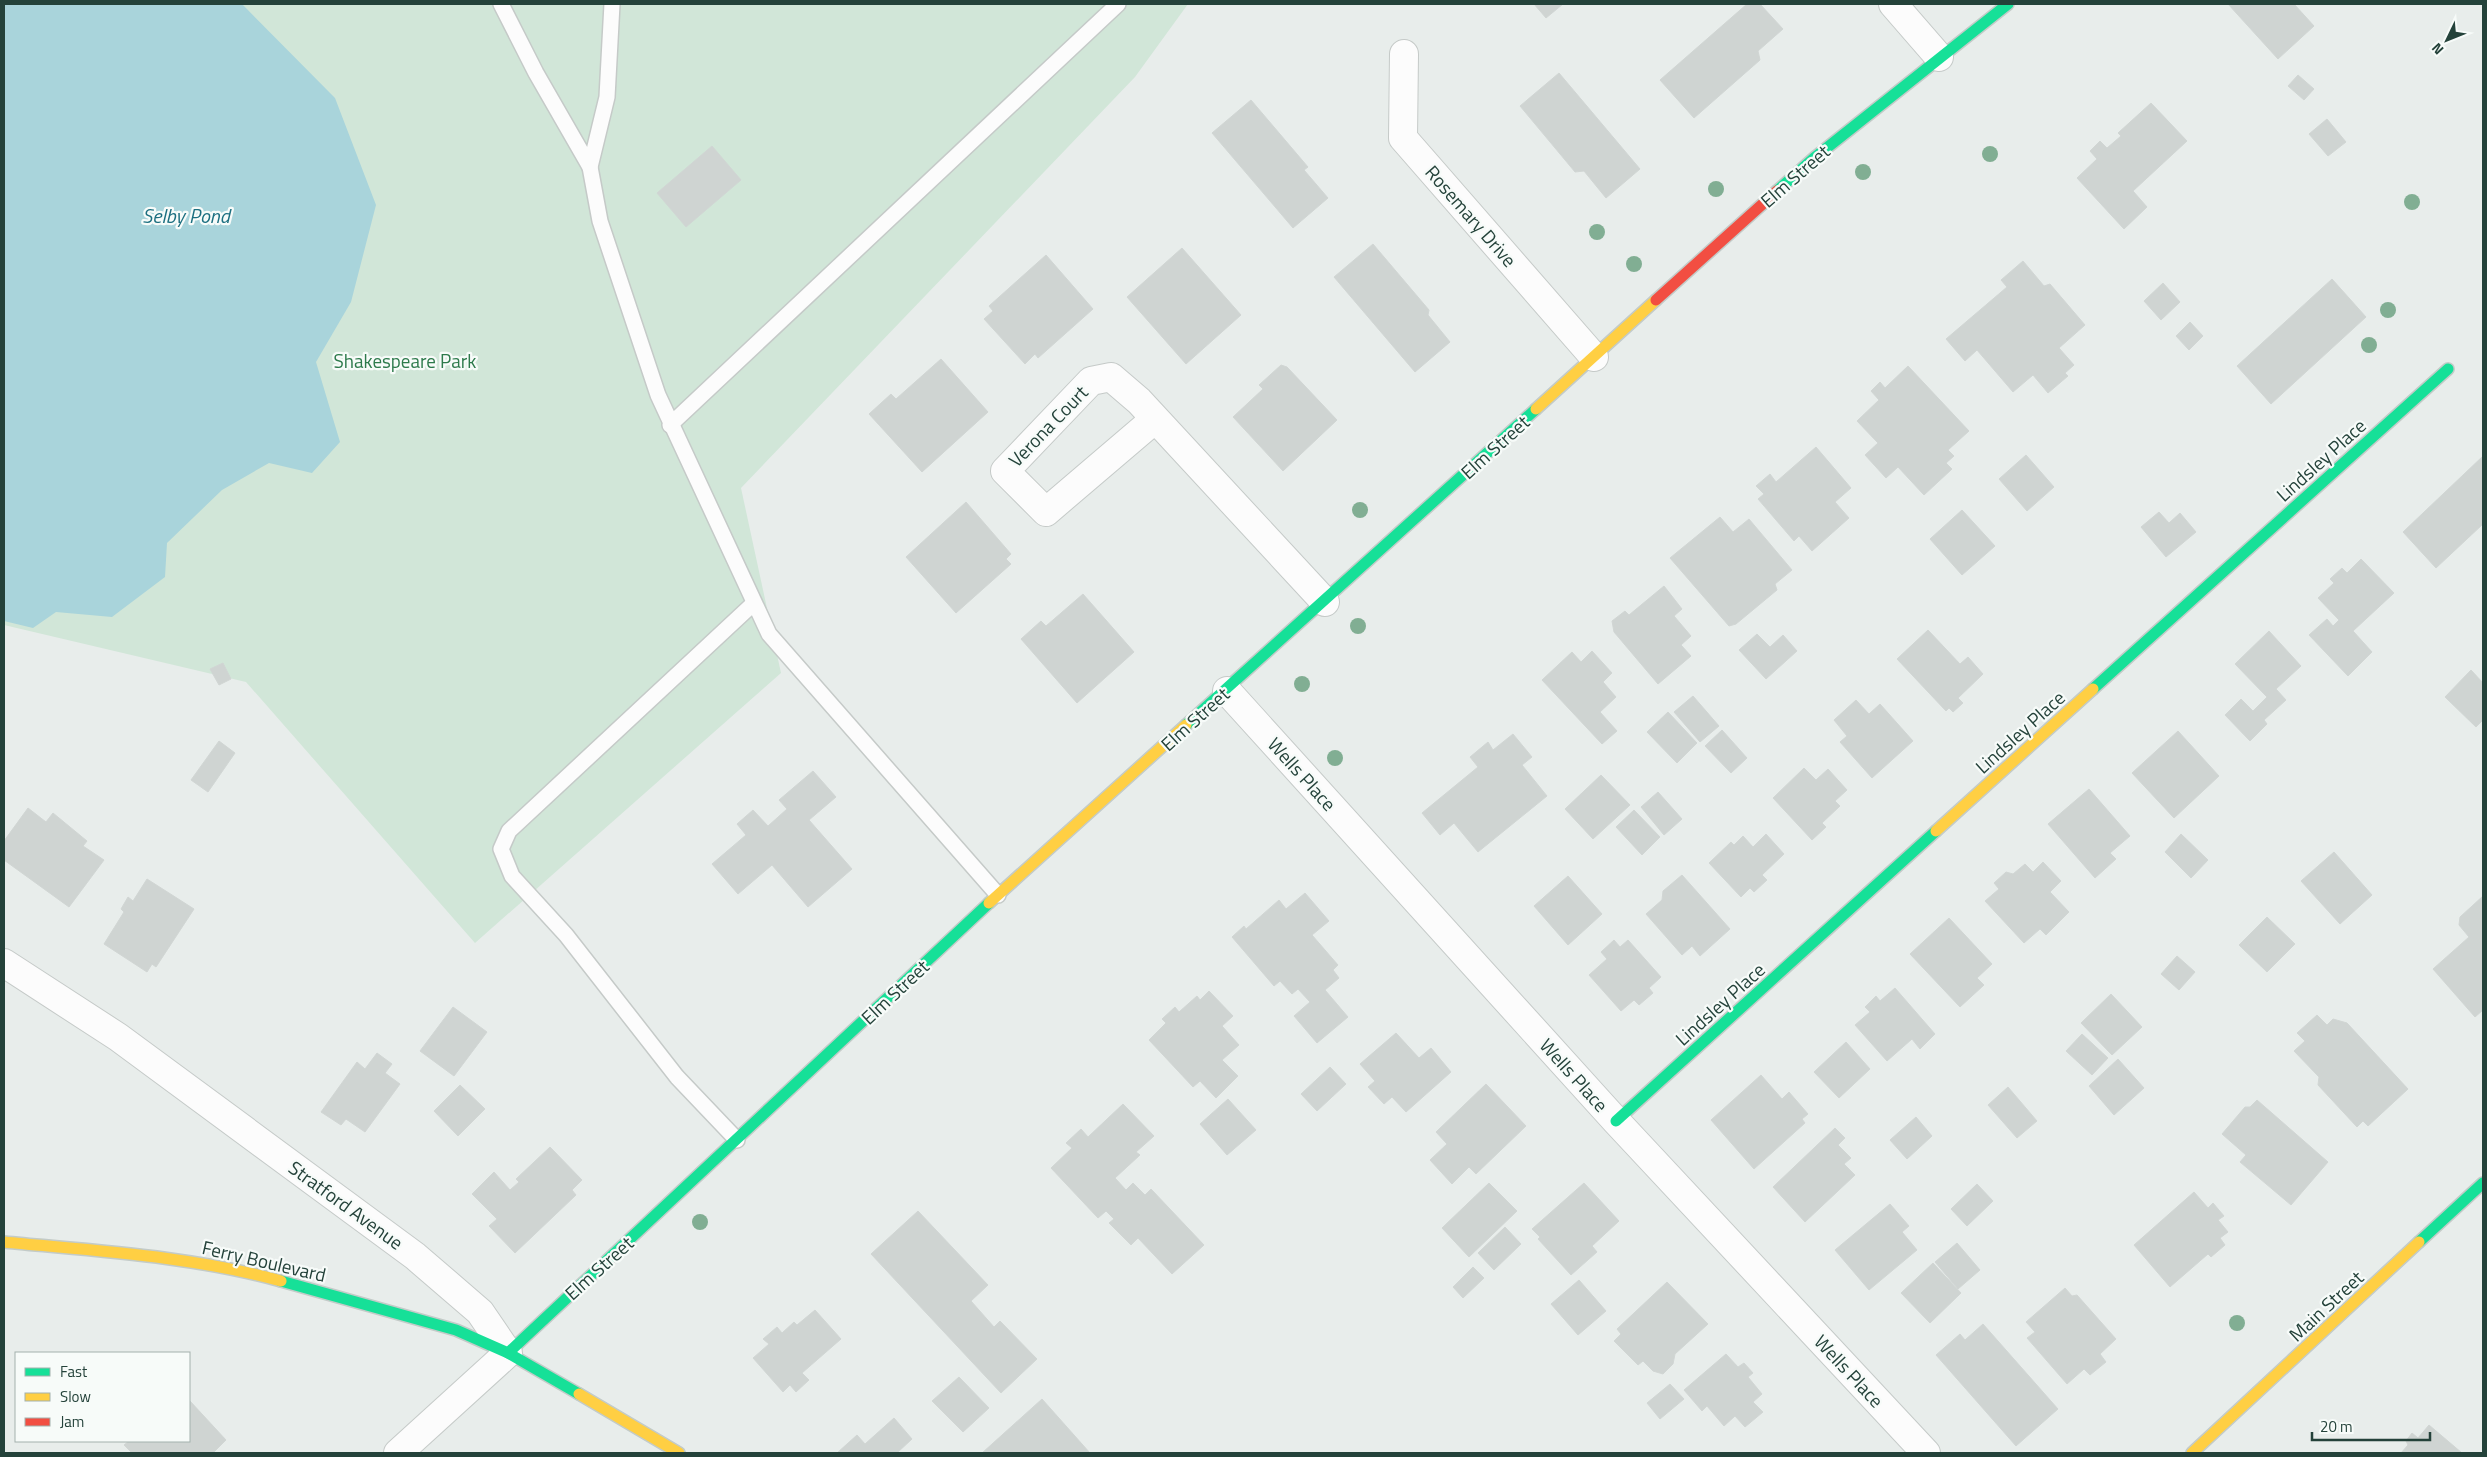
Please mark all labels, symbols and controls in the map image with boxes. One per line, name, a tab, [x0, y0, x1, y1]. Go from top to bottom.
north arrow	[2422, 15, 2472, 65]
text: N	[2426, 38, 2448, 60]
street label: Elm Street	[1753, 137, 1836, 214]
street label: Rosemary Drive	[1419, 158, 1524, 273]
water label: Selby Pond	[142, 200, 232, 231]
park label: Shakespeare Park	[334, 346, 476, 375]
street label: Verona Court	[1001, 378, 1094, 473]
street label: Elm Street	[1454, 408, 1536, 485]
street label: Lindsley Place	[2269, 411, 2372, 508]
street label: Elm Street	[1154, 680, 1236, 757]
street label: Lindsley Place	[1968, 683, 2071, 780]
street label: Wells Place	[1261, 730, 1344, 817]
street label: Elm Street	[854, 952, 935, 1031]
street label: Lindsley Place	[1668, 955, 1771, 1052]
street label: Wells Place	[1533, 1031, 1616, 1118]
street label: Stratford Avenue	[283, 1153, 410, 1256]
street label: Elm Street	[558, 1229, 640, 1306]
street label: Ferry Boulevard	[199, 1232, 329, 1289]
street label: Main Street	[2282, 1263, 2370, 1348]
street label: Wells Place	[1808, 1328, 1891, 1414]
legend	[15, 1352, 190, 1442]
text: Fast	[60, 1360, 88, 1383]
text: Slow	[60, 1385, 91, 1408]
text: Jam	[60, 1410, 84, 1433]
scale bar	[2312, 1410, 2430, 1442]
text: 20 m	[2320, 1415, 2353, 1438]

